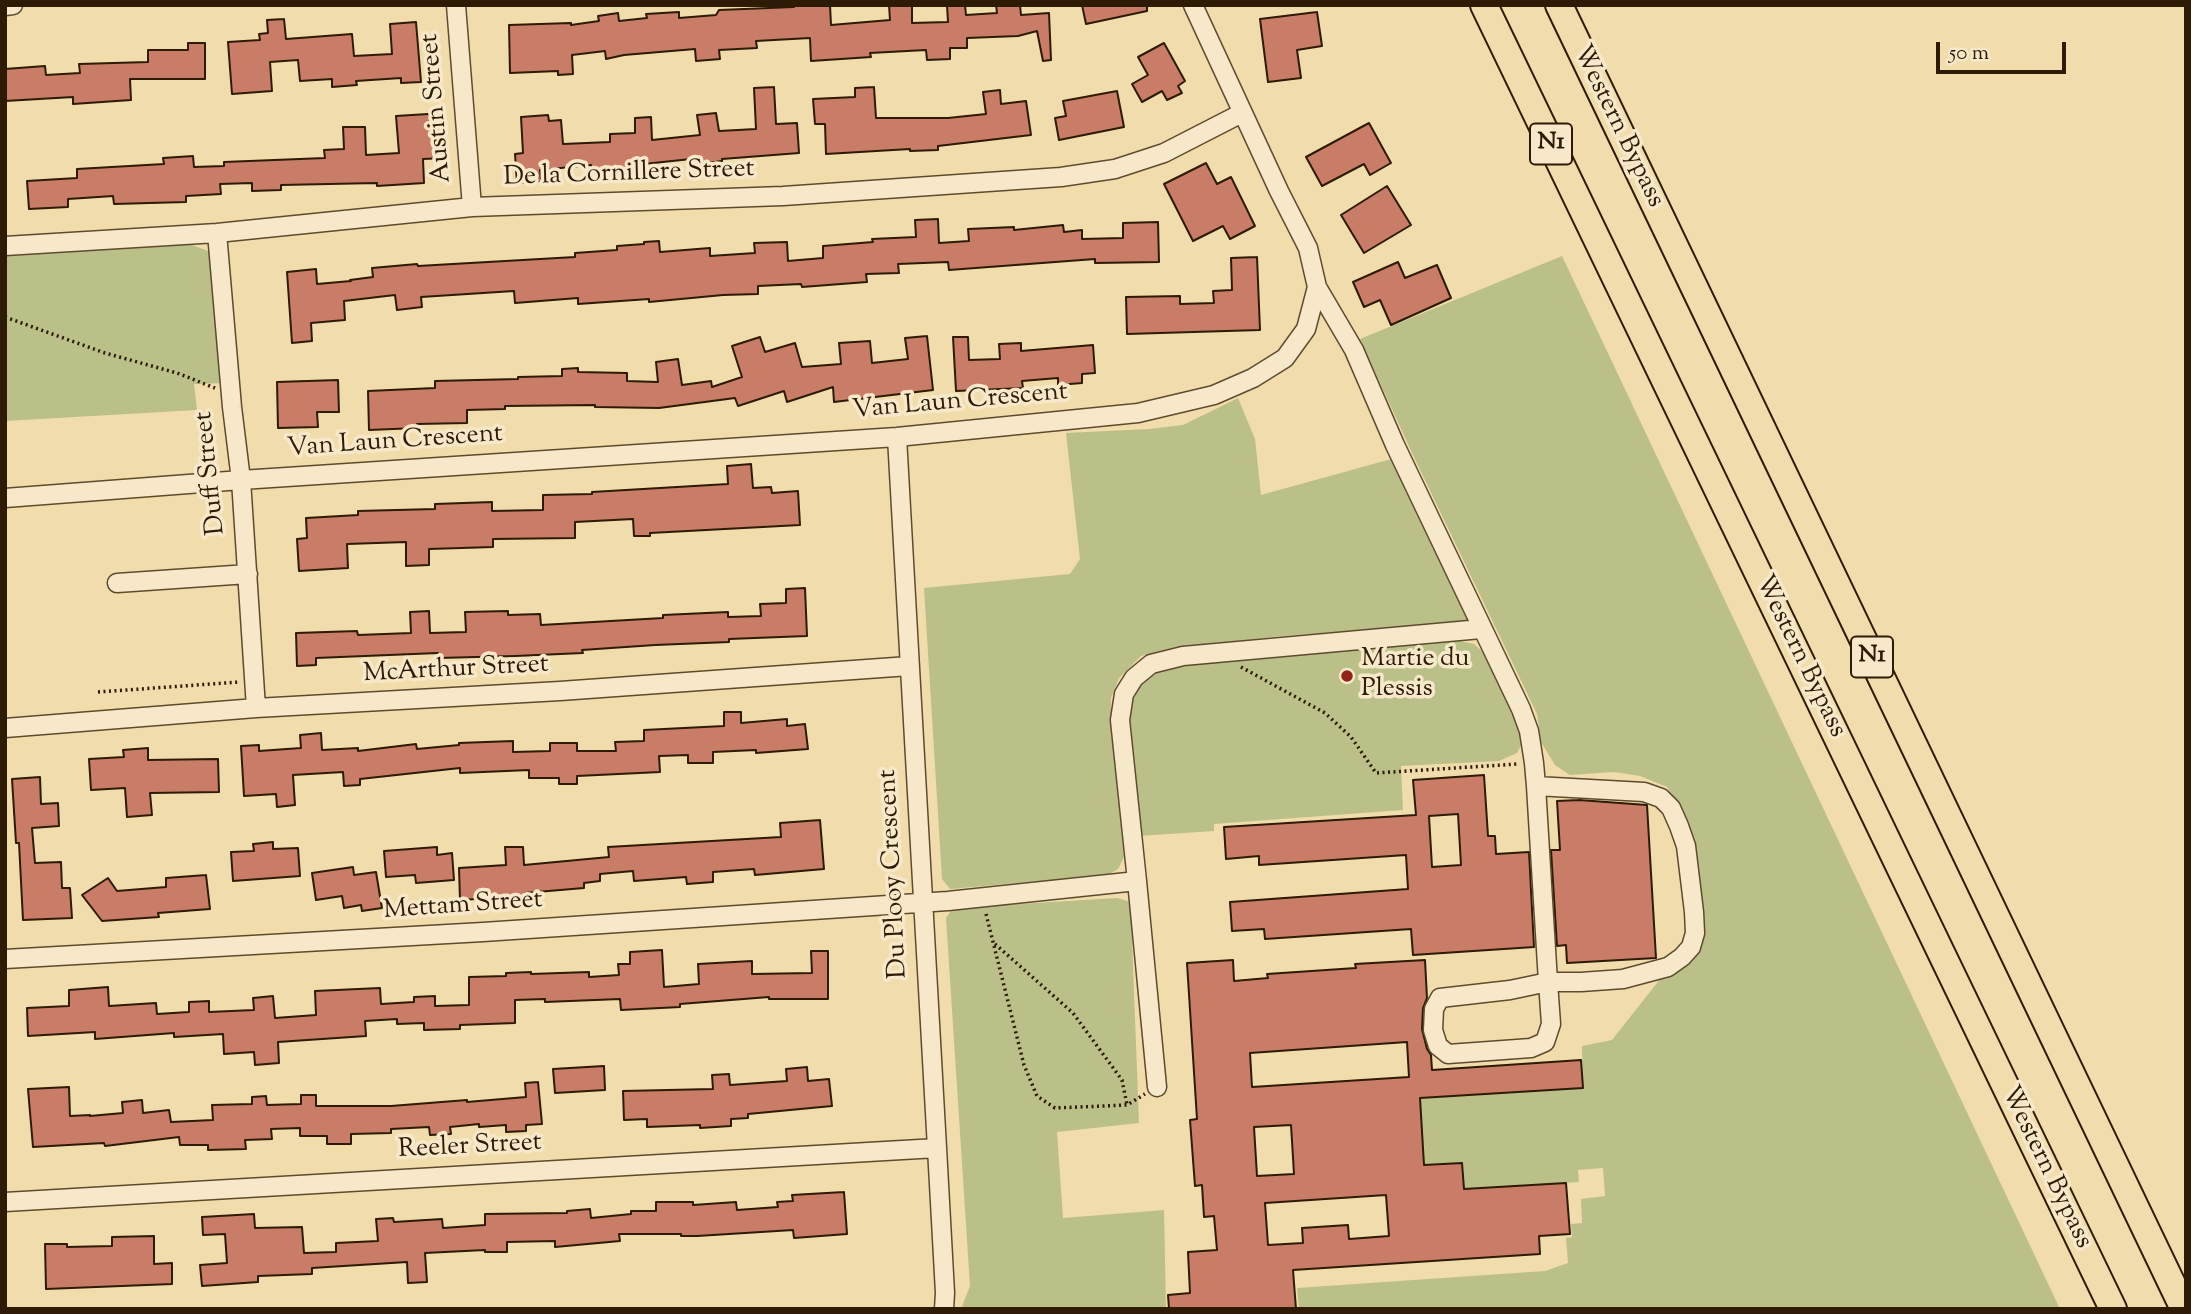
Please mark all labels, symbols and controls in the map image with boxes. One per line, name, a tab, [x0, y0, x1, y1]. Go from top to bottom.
scale bar	[1939, 28, 2068, 72]
street label: Austin Street	[416, 32, 460, 184]
text: 50 m	[1949, 39, 1989, 69]
street label: Western Bypass	[1564, 41, 1670, 213]
road number: N1	[1530, 124, 1572, 164]
street label: De la Cornillere Street	[503, 155, 755, 195]
street label: Van Laun Crescent	[851, 378, 1069, 428]
street label: Duff Street	[190, 410, 234, 536]
street label: Van Laun Crescent	[286, 420, 504, 466]
street label: Western Bypass	[1746, 571, 1852, 743]
road number: N1	[1851, 636, 1893, 678]
place label: Martie du Plessis	[1361, 645, 1469, 706]
street label: McArthur Street	[363, 651, 549, 691]
marker: Martie du Plessis	[1339, 668, 1355, 684]
street label: Du Plooy Crescent	[874, 769, 916, 979]
street label: Mettam Street	[382, 886, 544, 928]
street label: Western Bypass	[1992, 1082, 2098, 1254]
street label: Reeler Street	[398, 1129, 542, 1167]

